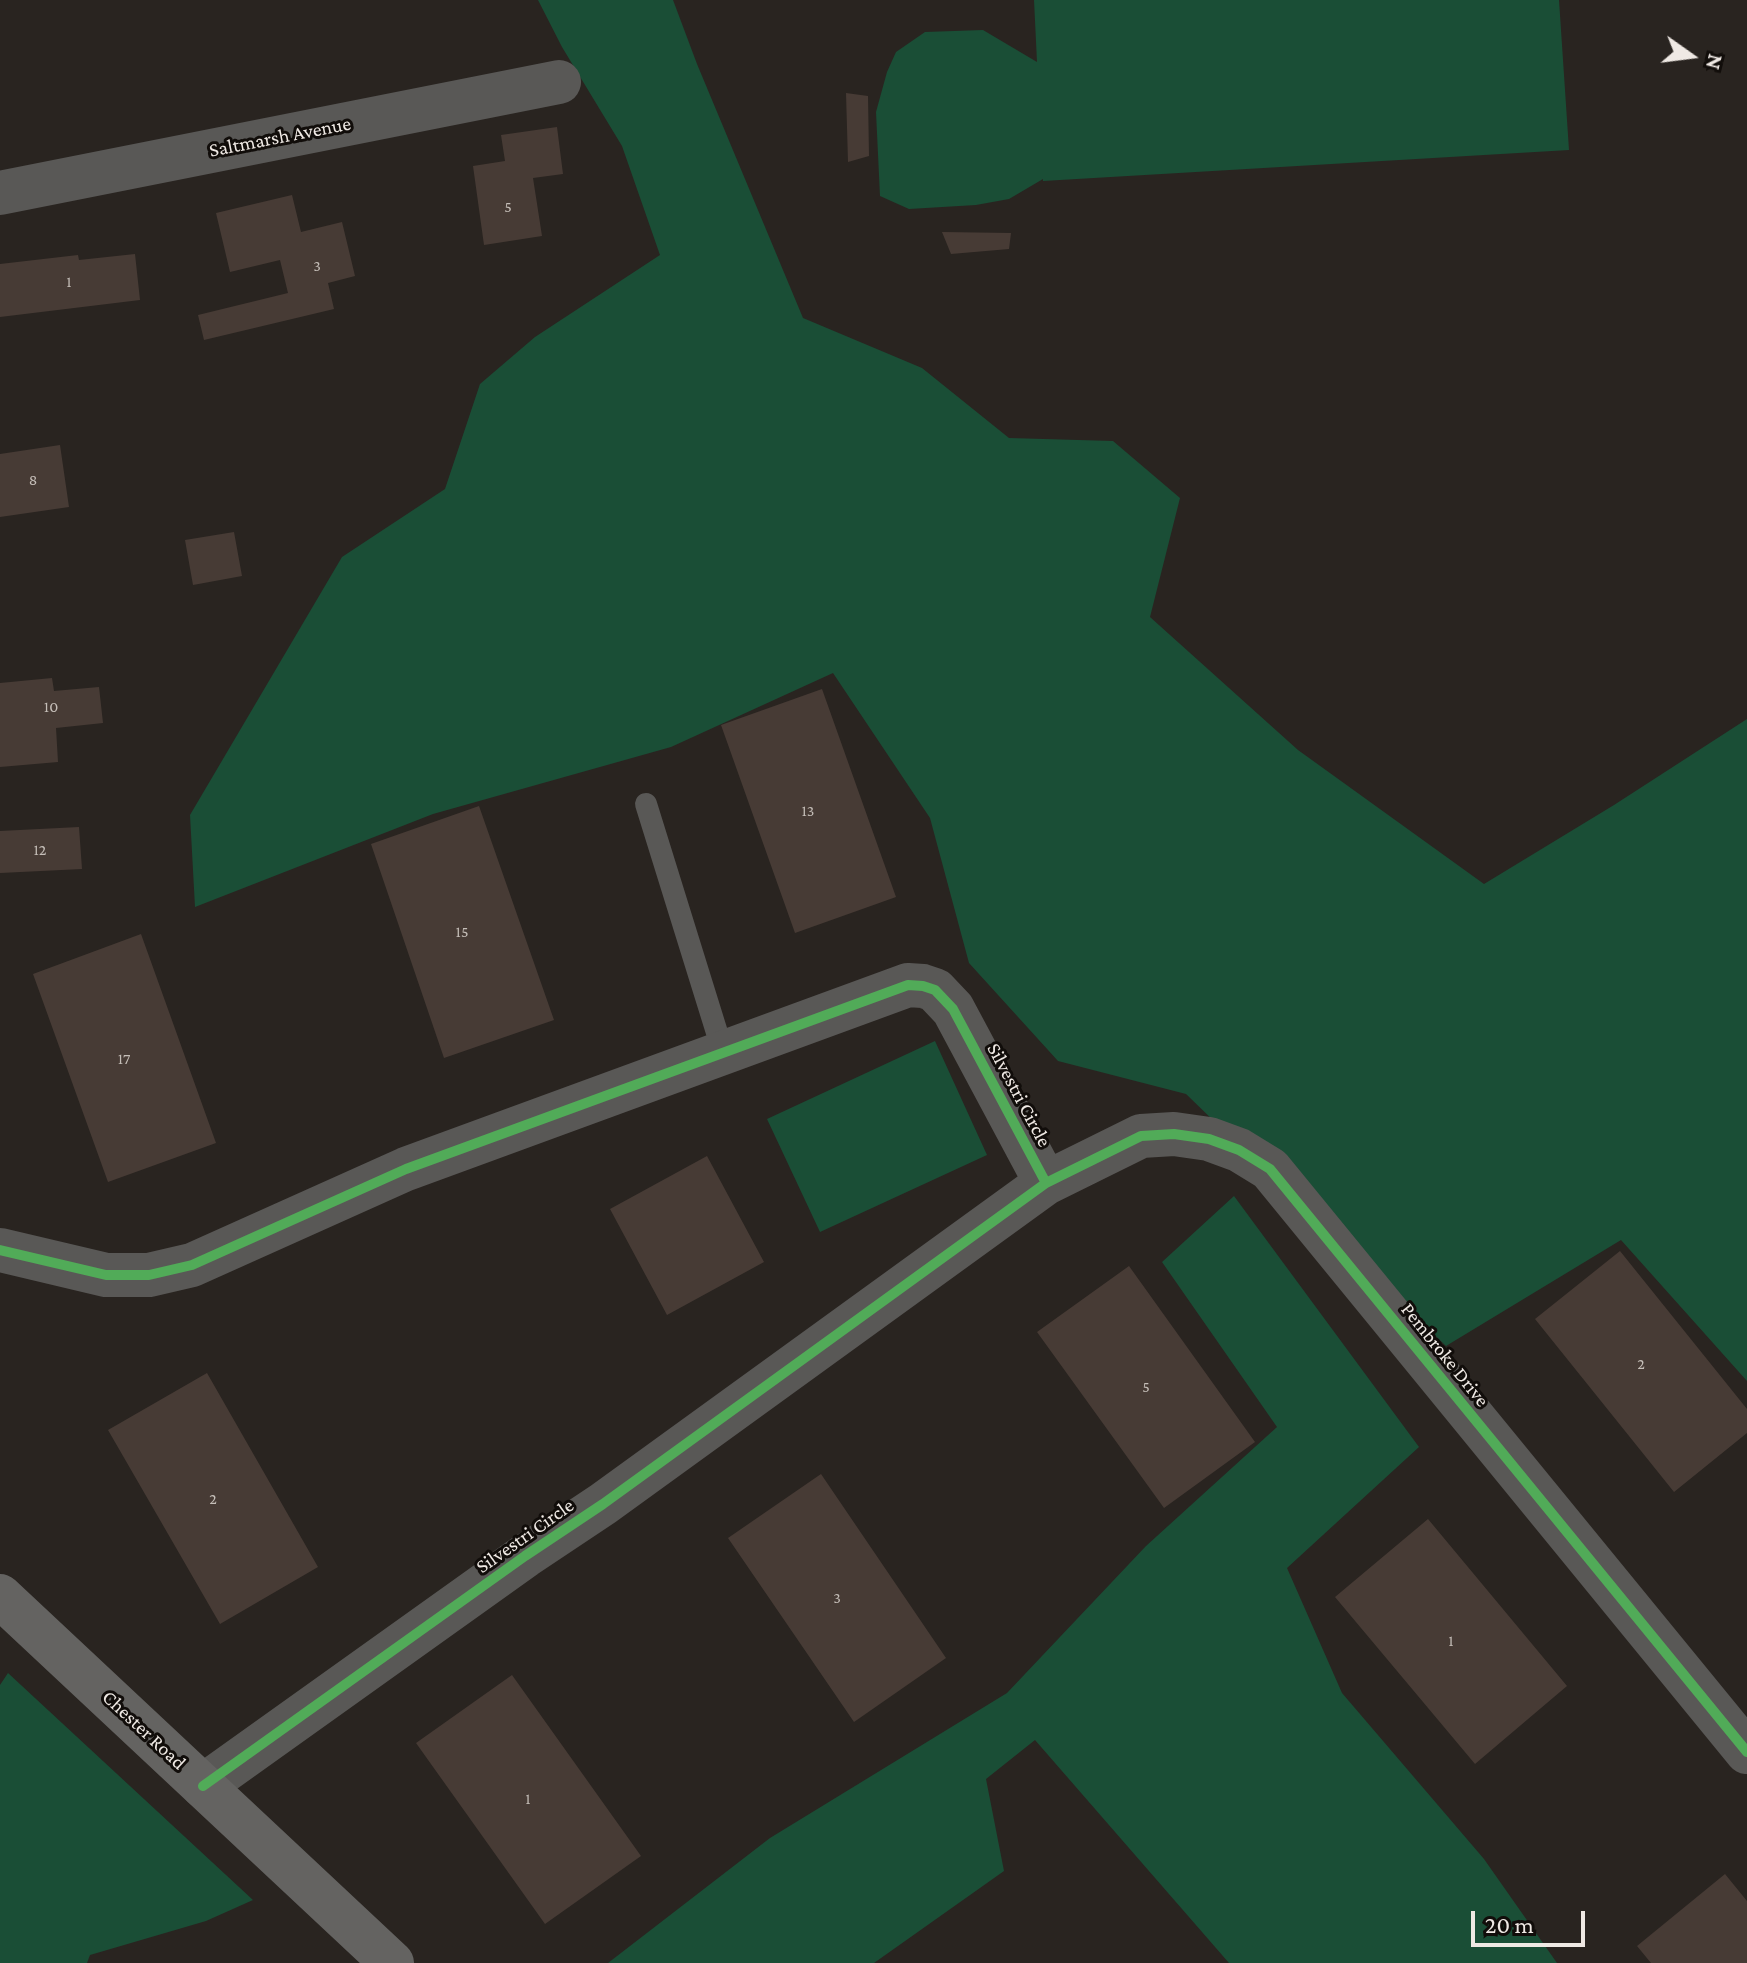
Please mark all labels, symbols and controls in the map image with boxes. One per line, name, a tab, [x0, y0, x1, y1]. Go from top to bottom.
north arrow	[1651, 16, 1731, 96]
text: N	[1701, 52, 1729, 72]
street label: Saltmarsh Avenue	[207, 111, 353, 163]
house number: 5	[504, 197, 512, 217]
house number: 3	[313, 256, 321, 276]
house number: 1	[66, 272, 72, 292]
house number: 8	[29, 470, 37, 490]
house number: 10	[44, 697, 58, 717]
house number: 13	[802, 801, 814, 821]
house number: 12	[34, 840, 46, 860]
house number: 15	[456, 922, 468, 942]
street label: Silvestri Circle	[982, 1039, 1056, 1151]
house number: 17	[118, 1049, 130, 1069]
street label: Pembroke Drive	[1396, 1298, 1494, 1412]
house number: 2	[1637, 1354, 1645, 1374]
house number: 5	[1142, 1377, 1150, 1397]
house number: 2	[209, 1489, 217, 1509]
street label: Silvestri Circle	[471, 1493, 579, 1579]
house number: 3	[833, 1588, 841, 1608]
house number: 1	[1448, 1631, 1454, 1651]
street label: Chester Road	[97, 1685, 191, 1775]
house number: 1	[525, 1789, 531, 1809]
scale bar	[1475, 1895, 1589, 1945]
text: 20 m	[1485, 1911, 1534, 1938]

